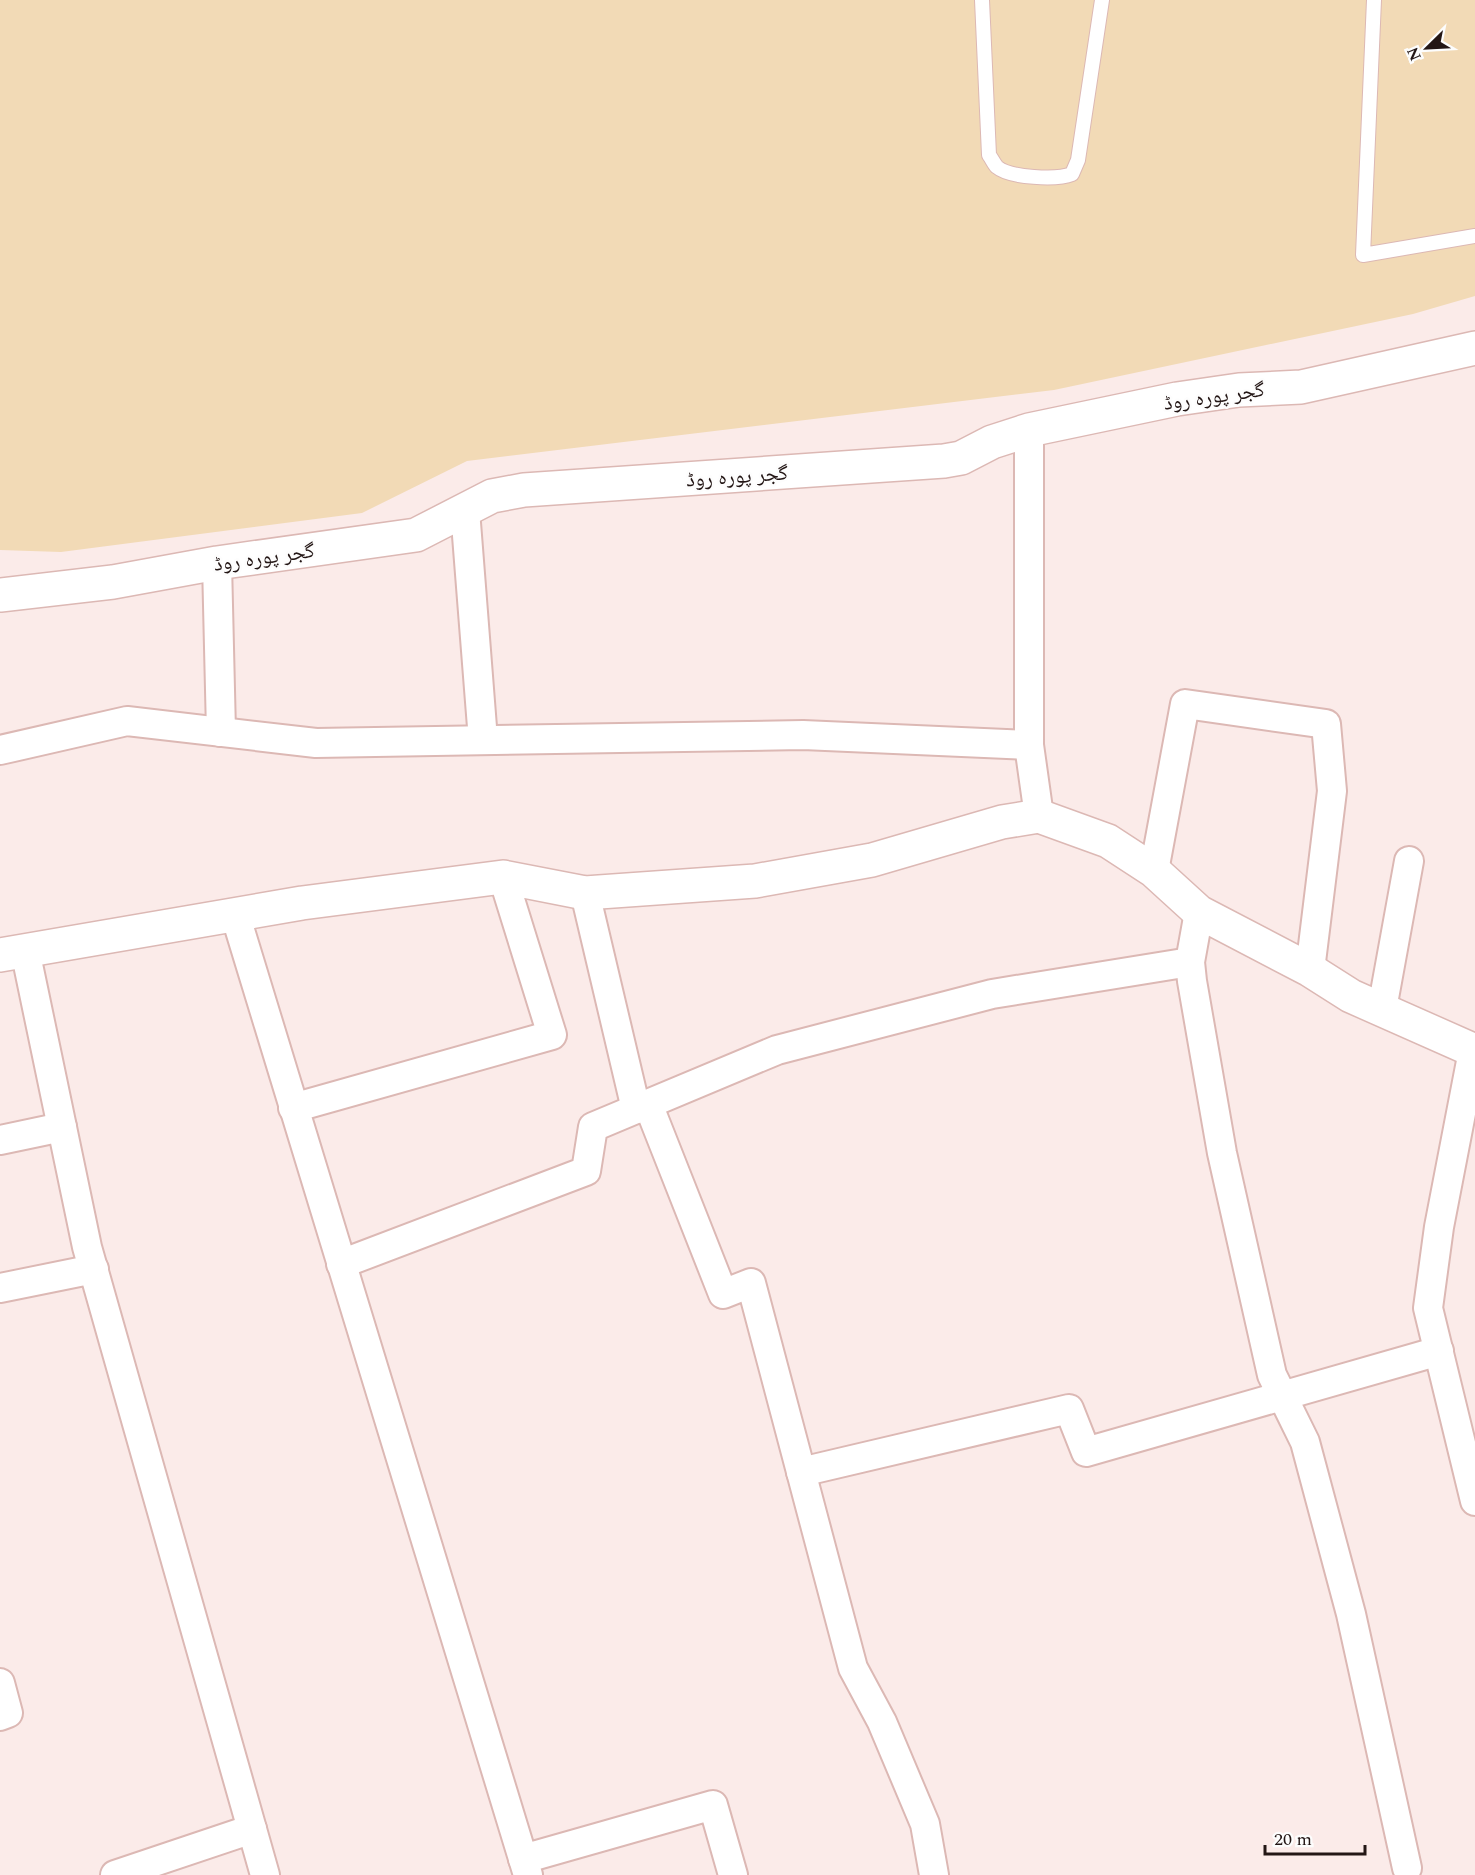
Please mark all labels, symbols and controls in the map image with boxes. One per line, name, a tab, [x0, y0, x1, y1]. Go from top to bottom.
north arrow	[1397, 18, 1457, 78]
text: N	[1401, 43, 1428, 65]
street label: گجر پورہ روڈ	[1161, 374, 1267, 420]
street label: گجر پورہ روڈ	[685, 457, 789, 497]
street label: گجر پورہ روڈ	[211, 535, 317, 581]
scale bar	[1265, 1818, 1366, 1856]
text: 20 m	[1274, 1826, 1312, 1853]

